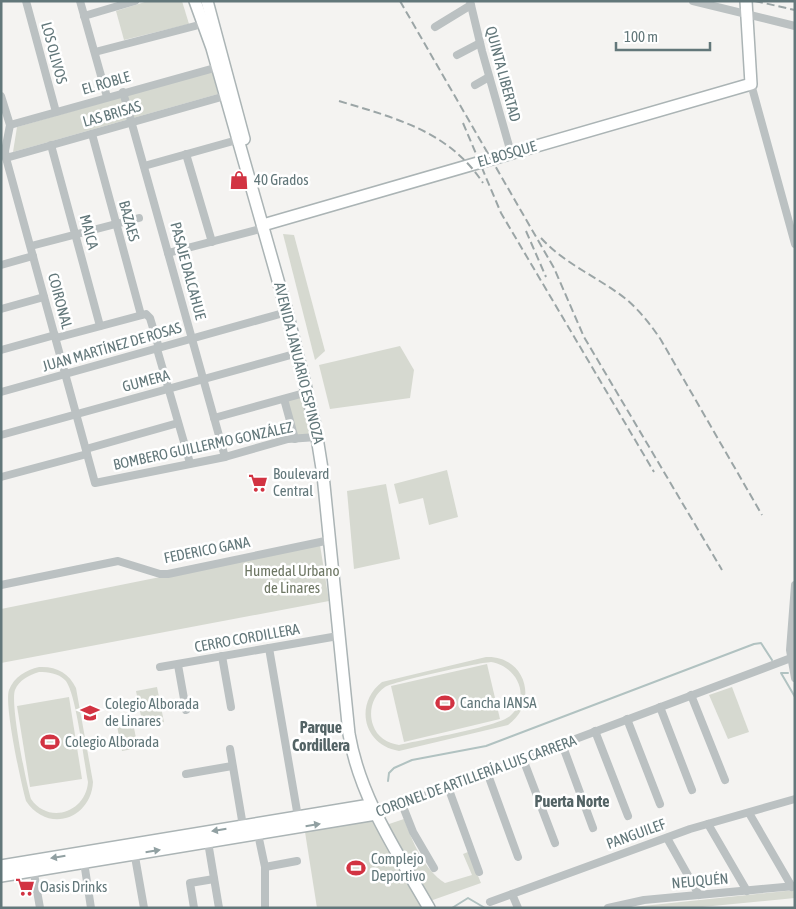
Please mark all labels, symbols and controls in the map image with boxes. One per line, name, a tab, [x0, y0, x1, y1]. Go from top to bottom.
street label: LOS OLIVOS	[38, 20, 71, 86]
scale bar	[616, 20, 710, 52]
street label: QUINTA LIBERTAD	[483, 24, 524, 123]
text: 100 m	[624, 28, 658, 45]
street label: EL ROBLE	[80, 67, 133, 98]
street label: LAS BRISAS	[81, 97, 143, 130]
street label: EL BOSQUE	[475, 137, 539, 170]
shop icon: 40 Grados	[228, 169, 250, 191]
place label: 40 Grados	[254, 171, 309, 188]
street label: BAZAES	[116, 199, 143, 243]
street label: MAICA	[77, 213, 102, 252]
street label: PASAJE DALCAHUE	[167, 220, 210, 322]
street label: COIRONAL	[45, 271, 76, 331]
street label: AVENIDA JANUARIO ESPINOZA	[271, 280, 328, 446]
street label: JUAN MARTÍNEZ DE ROSAS	[40, 318, 183, 375]
street label: GUMERA	[120, 366, 172, 395]
street label: BOMBERO GUILLERMO GONZÁLEZ	[112, 418, 294, 473]
place label: Boulevard Central	[273, 465, 329, 499]
supermarket icon: Boulevard Central	[247, 472, 269, 494]
street label: FEDERICO GANA	[162, 533, 252, 566]
park label: Humedal Urbano de Linares	[244, 562, 340, 596]
street label: CERRO CORDILLERA	[193, 620, 302, 655]
sports icon: Cancha IANSA	[434, 692, 456, 714]
place label: Cancha IANSA	[460, 694, 537, 711]
place label: Colegio Alborada de Linares	[105, 695, 199, 729]
school or university icon: Colegio Alborada de Linares	[79, 702, 101, 724]
district label: Parque Cordillera	[292, 718, 350, 754]
sports icon: Colegio Alborada	[39, 731, 61, 753]
street label: CORONEL DE ARTILLERÍA LUIS CARRERA	[373, 731, 579, 820]
place label: Colegio Alborada	[65, 733, 159, 750]
district label: Puerta Norte	[535, 792, 609, 810]
street label: PANGUILEF	[604, 815, 668, 852]
one-way arrow	[306, 820, 322, 828]
one-way arrow	[210, 827, 226, 835]
one-way arrow	[145, 846, 161, 854]
place label: Complejo Deportivo	[371, 850, 426, 884]
one-way arrow	[50, 853, 66, 861]
sports icon: Complejo Deportivo	[345, 857, 367, 879]
street label: NEUQUÉN	[671, 870, 729, 891]
supermarket icon: Oasis Drinks	[14, 876, 36, 898]
place label: Oasis Drinks	[40, 878, 107, 895]

